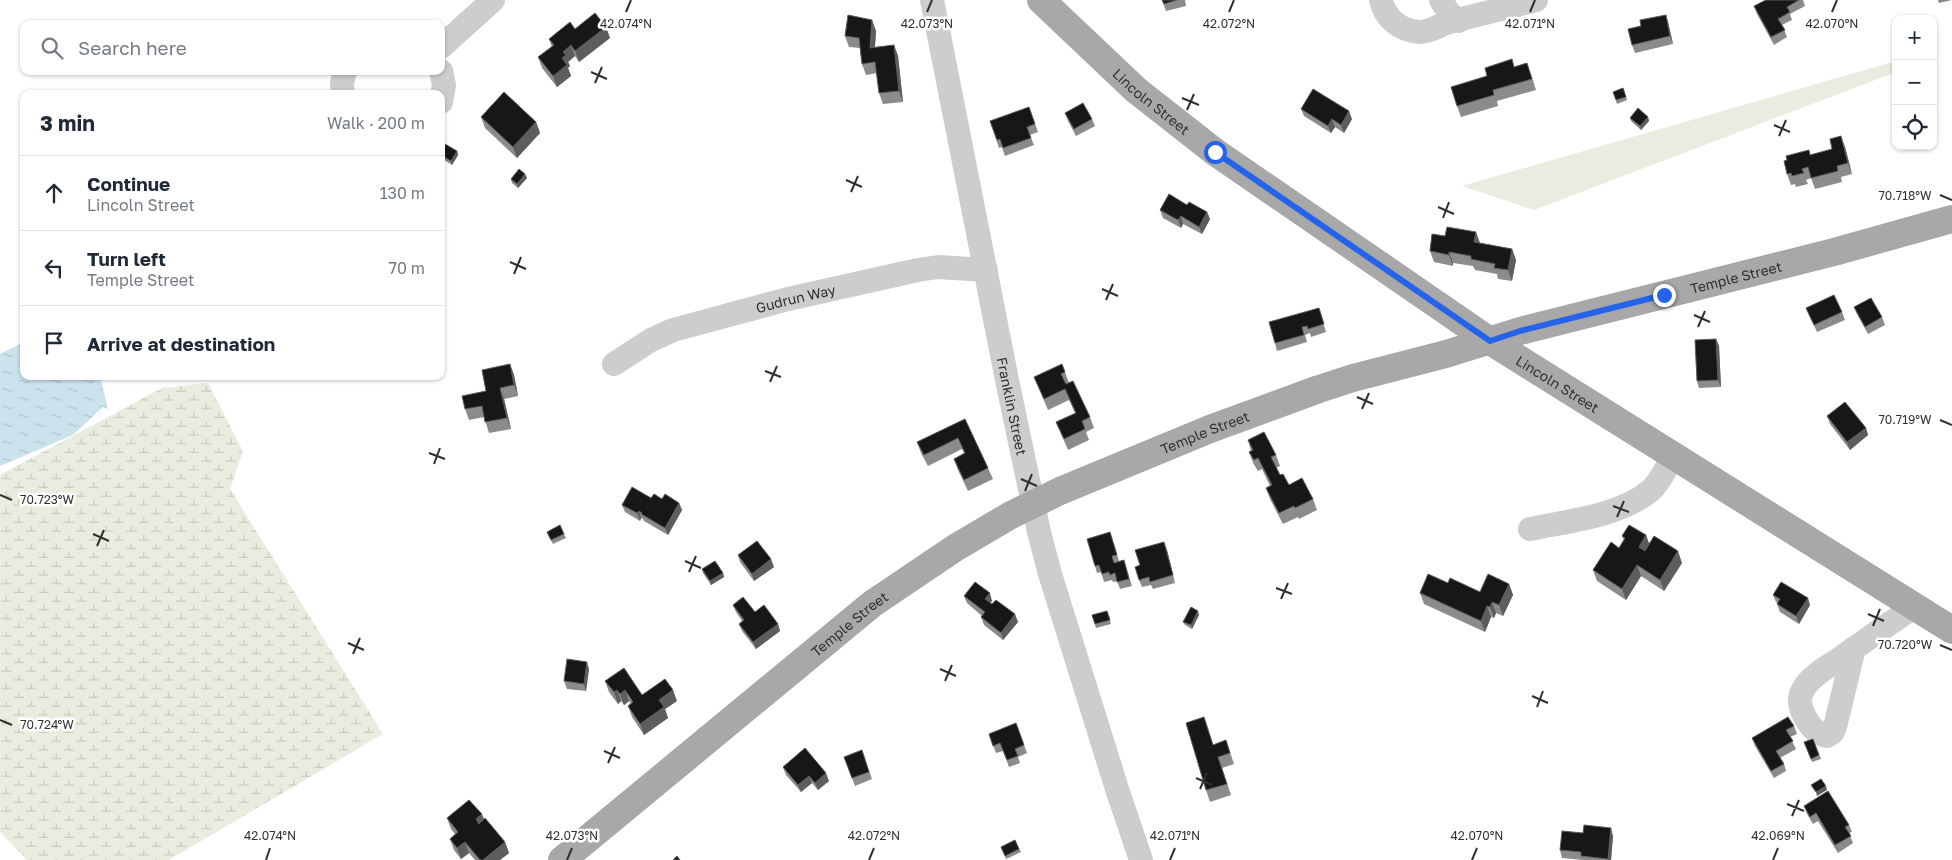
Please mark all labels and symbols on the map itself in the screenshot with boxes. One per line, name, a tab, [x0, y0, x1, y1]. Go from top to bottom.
text: 42.074°N	[600, 16, 652, 31]
text: 42.073°N	[901, 16, 953, 31]
text: 42.072°N	[1203, 16, 1255, 31]
text: 42.071°N	[1505, 16, 1555, 31]
text: 42.070°N	[1806, 16, 1858, 31]
street label: Lincoln Street	[1110, 64, 1193, 138]
route start	[1204, 141, 1227, 164]
text: 70.718°W	[1878, 188, 1932, 203]
street label: Temple Street	[1688, 257, 1784, 296]
street label: Gudrun Way	[754, 280, 837, 316]
route end	[1653, 284, 1676, 307]
street label: Lincoln Street	[1513, 351, 1602, 416]
street label: Franklin Street	[994, 355, 1031, 457]
street label: Temple Street	[1158, 407, 1251, 457]
text: 70.719°W	[1878, 412, 1932, 427]
text: 70.723°W	[20, 492, 74, 507]
street label: Temple Street	[807, 587, 891, 660]
text: 70.720°W	[1878, 637, 1933, 652]
text: 70.724°W	[20, 717, 74, 732]
text: 42.074°N	[244, 828, 296, 843]
text: 42.073°N	[546, 828, 598, 843]
text: 42.072°N	[848, 828, 900, 843]
text: 42.071°N	[1150, 828, 1200, 843]
text: 42.070°N	[1451, 828, 1503, 843]
text: 42.069°N	[1751, 828, 1805, 843]

